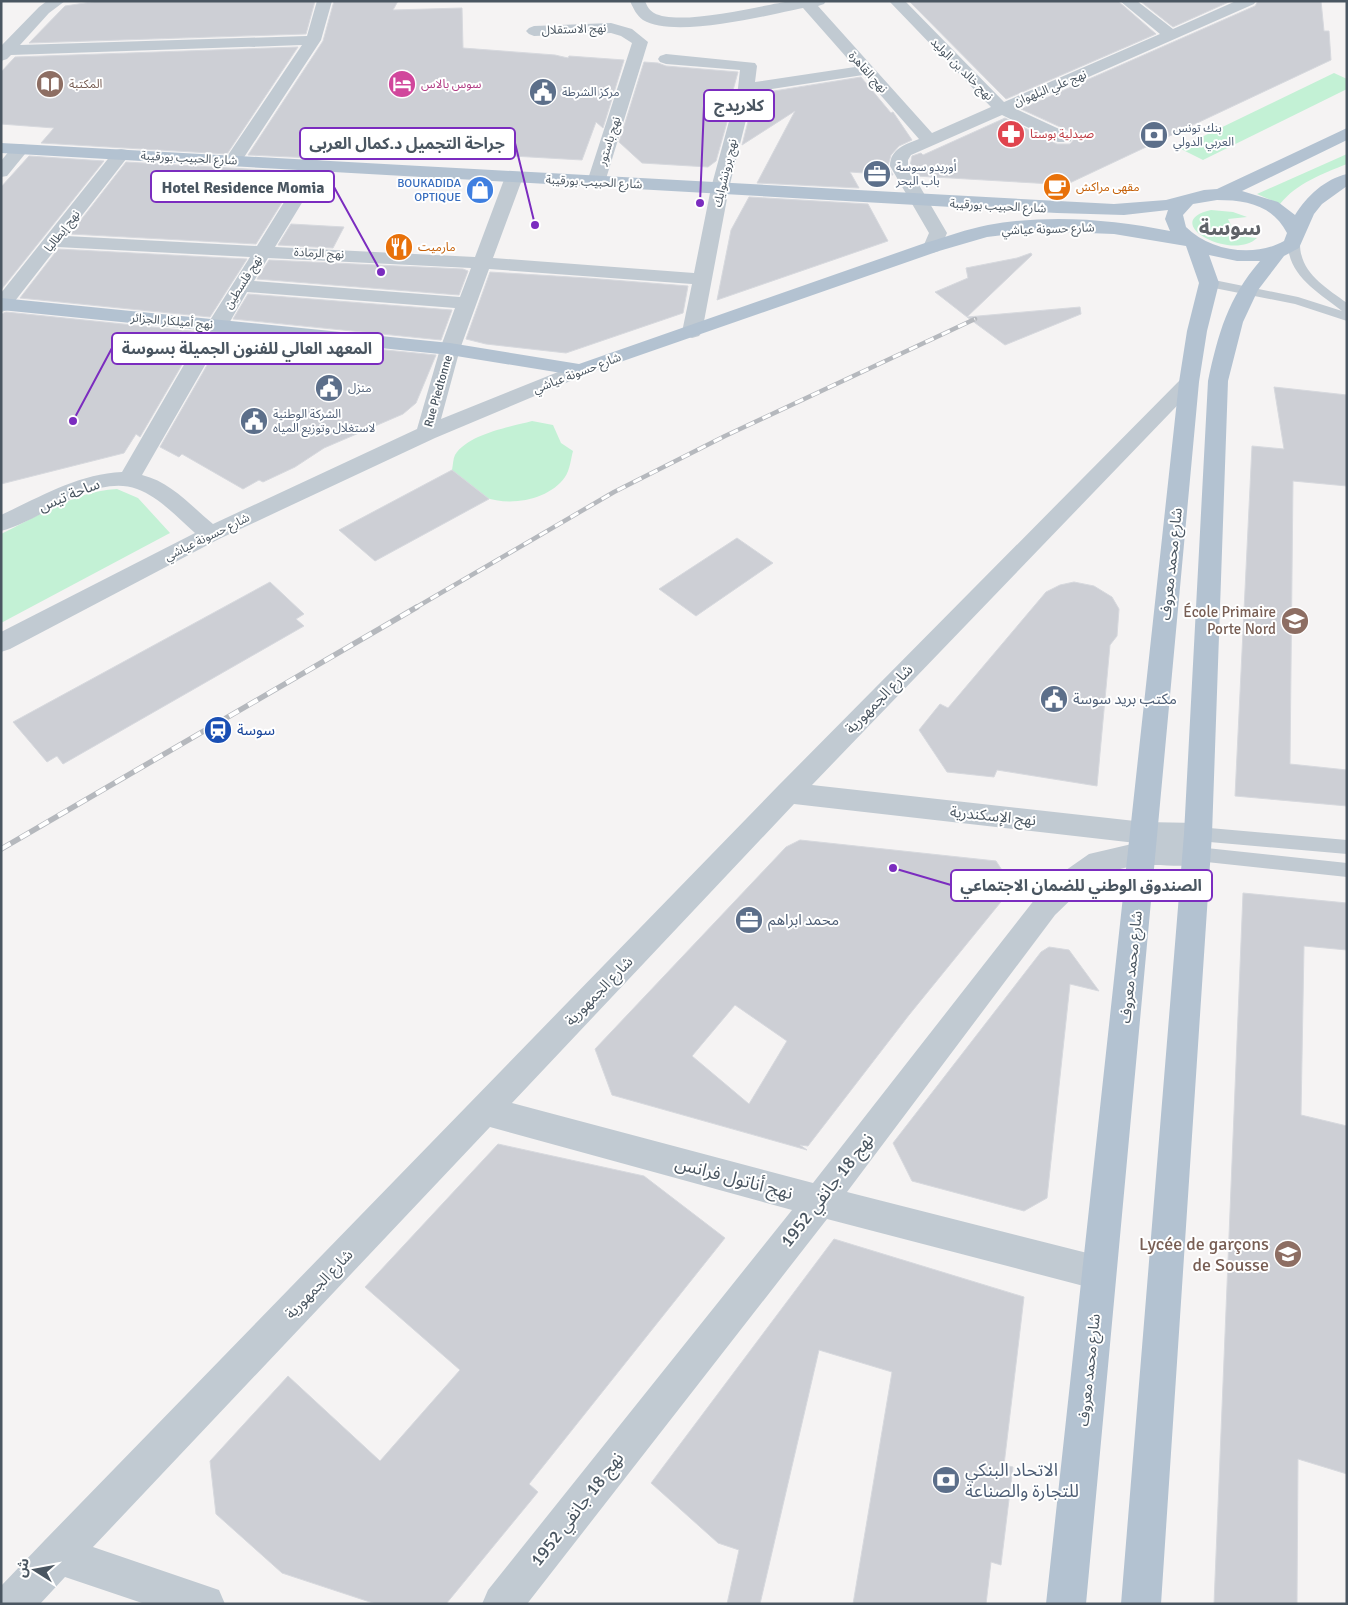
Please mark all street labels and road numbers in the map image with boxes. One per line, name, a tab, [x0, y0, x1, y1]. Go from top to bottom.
street label: نهج الاستقلال	[541, 21, 607, 39]
street label: نهج خالد بن الوليد	[926, 35, 996, 105]
street label: نهج القاهرة	[844, 48, 890, 97]
street label: نهج علي البلهوان	[1012, 67, 1090, 112]
street label: نهج باستور	[594, 115, 625, 169]
street label: نهج برونشوايك	[710, 137, 742, 209]
street label: شارع الحبيب بورقيبة	[140, 148, 238, 170]
street label: شارع الحبيب بورقيبة	[545, 172, 643, 194]
street label: شارع الحبيب بورقيبة	[949, 196, 1047, 218]
street label: نهج إيطاليا	[41, 207, 84, 256]
street label: شارع حسونة عياشي	[1001, 220, 1095, 240]
street label: نهج الرمادة	[293, 245, 345, 263]
street label: نهج فلسطين	[221, 253, 267, 312]
street label: نهج أميلكار الجزائر	[129, 310, 214, 334]
street label: شارع حسونة عياشي	[531, 350, 624, 399]
street label: Rue Piedtonne	[421, 354, 456, 429]
street label: ساحة تيس	[36, 474, 103, 515]
street label: شارع محمد معروف	[1156, 507, 1189, 621]
street label: شارع حسونة عياشي	[162, 510, 253, 566]
street label: شارع الجمهورية	[841, 660, 919, 740]
street label: نهج الإسكندرية	[949, 803, 1037, 832]
street label: شارع محمد معروف	[1116, 910, 1149, 1024]
street label: شارع الجمهورية	[561, 952, 639, 1032]
street label: نهج 18 جانفي 1952	[776, 1129, 880, 1253]
street label: نهج أناتول فرانس	[672, 1151, 795, 1206]
street label: شارع الجمهورية	[281, 1245, 359, 1325]
street label: شارع محمد معروف	[1074, 1313, 1107, 1427]
street label: نهج 18 جانفي 1952	[526, 1448, 630, 1572]

